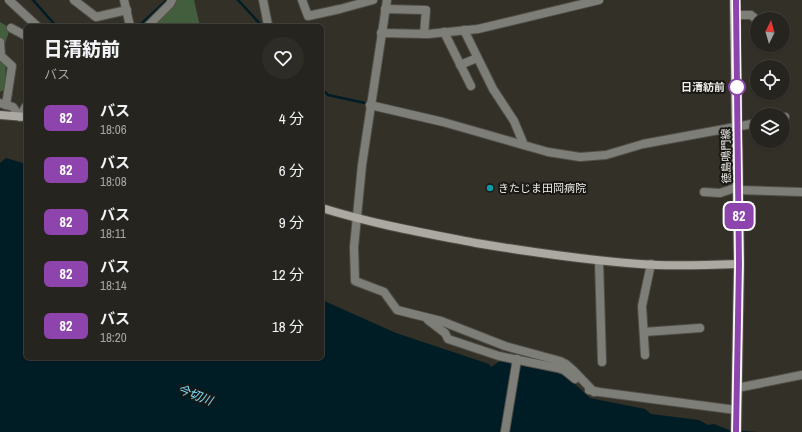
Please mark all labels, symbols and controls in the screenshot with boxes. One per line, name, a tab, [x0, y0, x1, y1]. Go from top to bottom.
north arrow	[750, 12, 790, 52]
map controls	[750, 12, 790, 148]
text: 日清紡前	[44, 36, 120, 62]
button: heart	[262, 37, 304, 79]
button: locate	[750, 60, 790, 100]
text: バス	[44, 66, 70, 83]
marker: 日清紡前	[728, 78, 746, 96]
place label: 日清紡前	[681, 80, 725, 94]
text: バス	[100, 100, 130, 121]
text: 4 分	[279, 108, 304, 129]
button: layers	[750, 108, 790, 148]
text: 82	[60, 109, 72, 127]
text: 18:06	[100, 121, 127, 138]
street label: 徳島鳴門線	[719, 128, 733, 184]
text: バス	[100, 152, 130, 173]
text: 6 分	[279, 160, 304, 181]
text: 82	[60, 161, 72, 179]
text: 18:08	[100, 173, 127, 190]
place label: きたじま田岡病院	[498, 181, 586, 195]
marker: きたじま田岡病院	[485, 183, 495, 193]
line badge: 82	[721, 203, 757, 229]
text: バス	[100, 204, 130, 225]
text: 82	[733, 207, 745, 225]
text: 9 分	[279, 212, 304, 233]
text: 82	[60, 213, 72, 231]
text: 18:11	[100, 225, 126, 242]
text: バス	[100, 256, 130, 277]
text: 12 分	[272, 264, 304, 285]
text: 82	[60, 265, 72, 283]
text: 18:14	[100, 277, 127, 294]
text: バス	[100, 308, 130, 329]
text: 18 分	[272, 316, 304, 337]
text: 82	[60, 317, 72, 335]
text: 18:20	[100, 329, 127, 346]
water label: 今切川	[175, 381, 217, 410]

